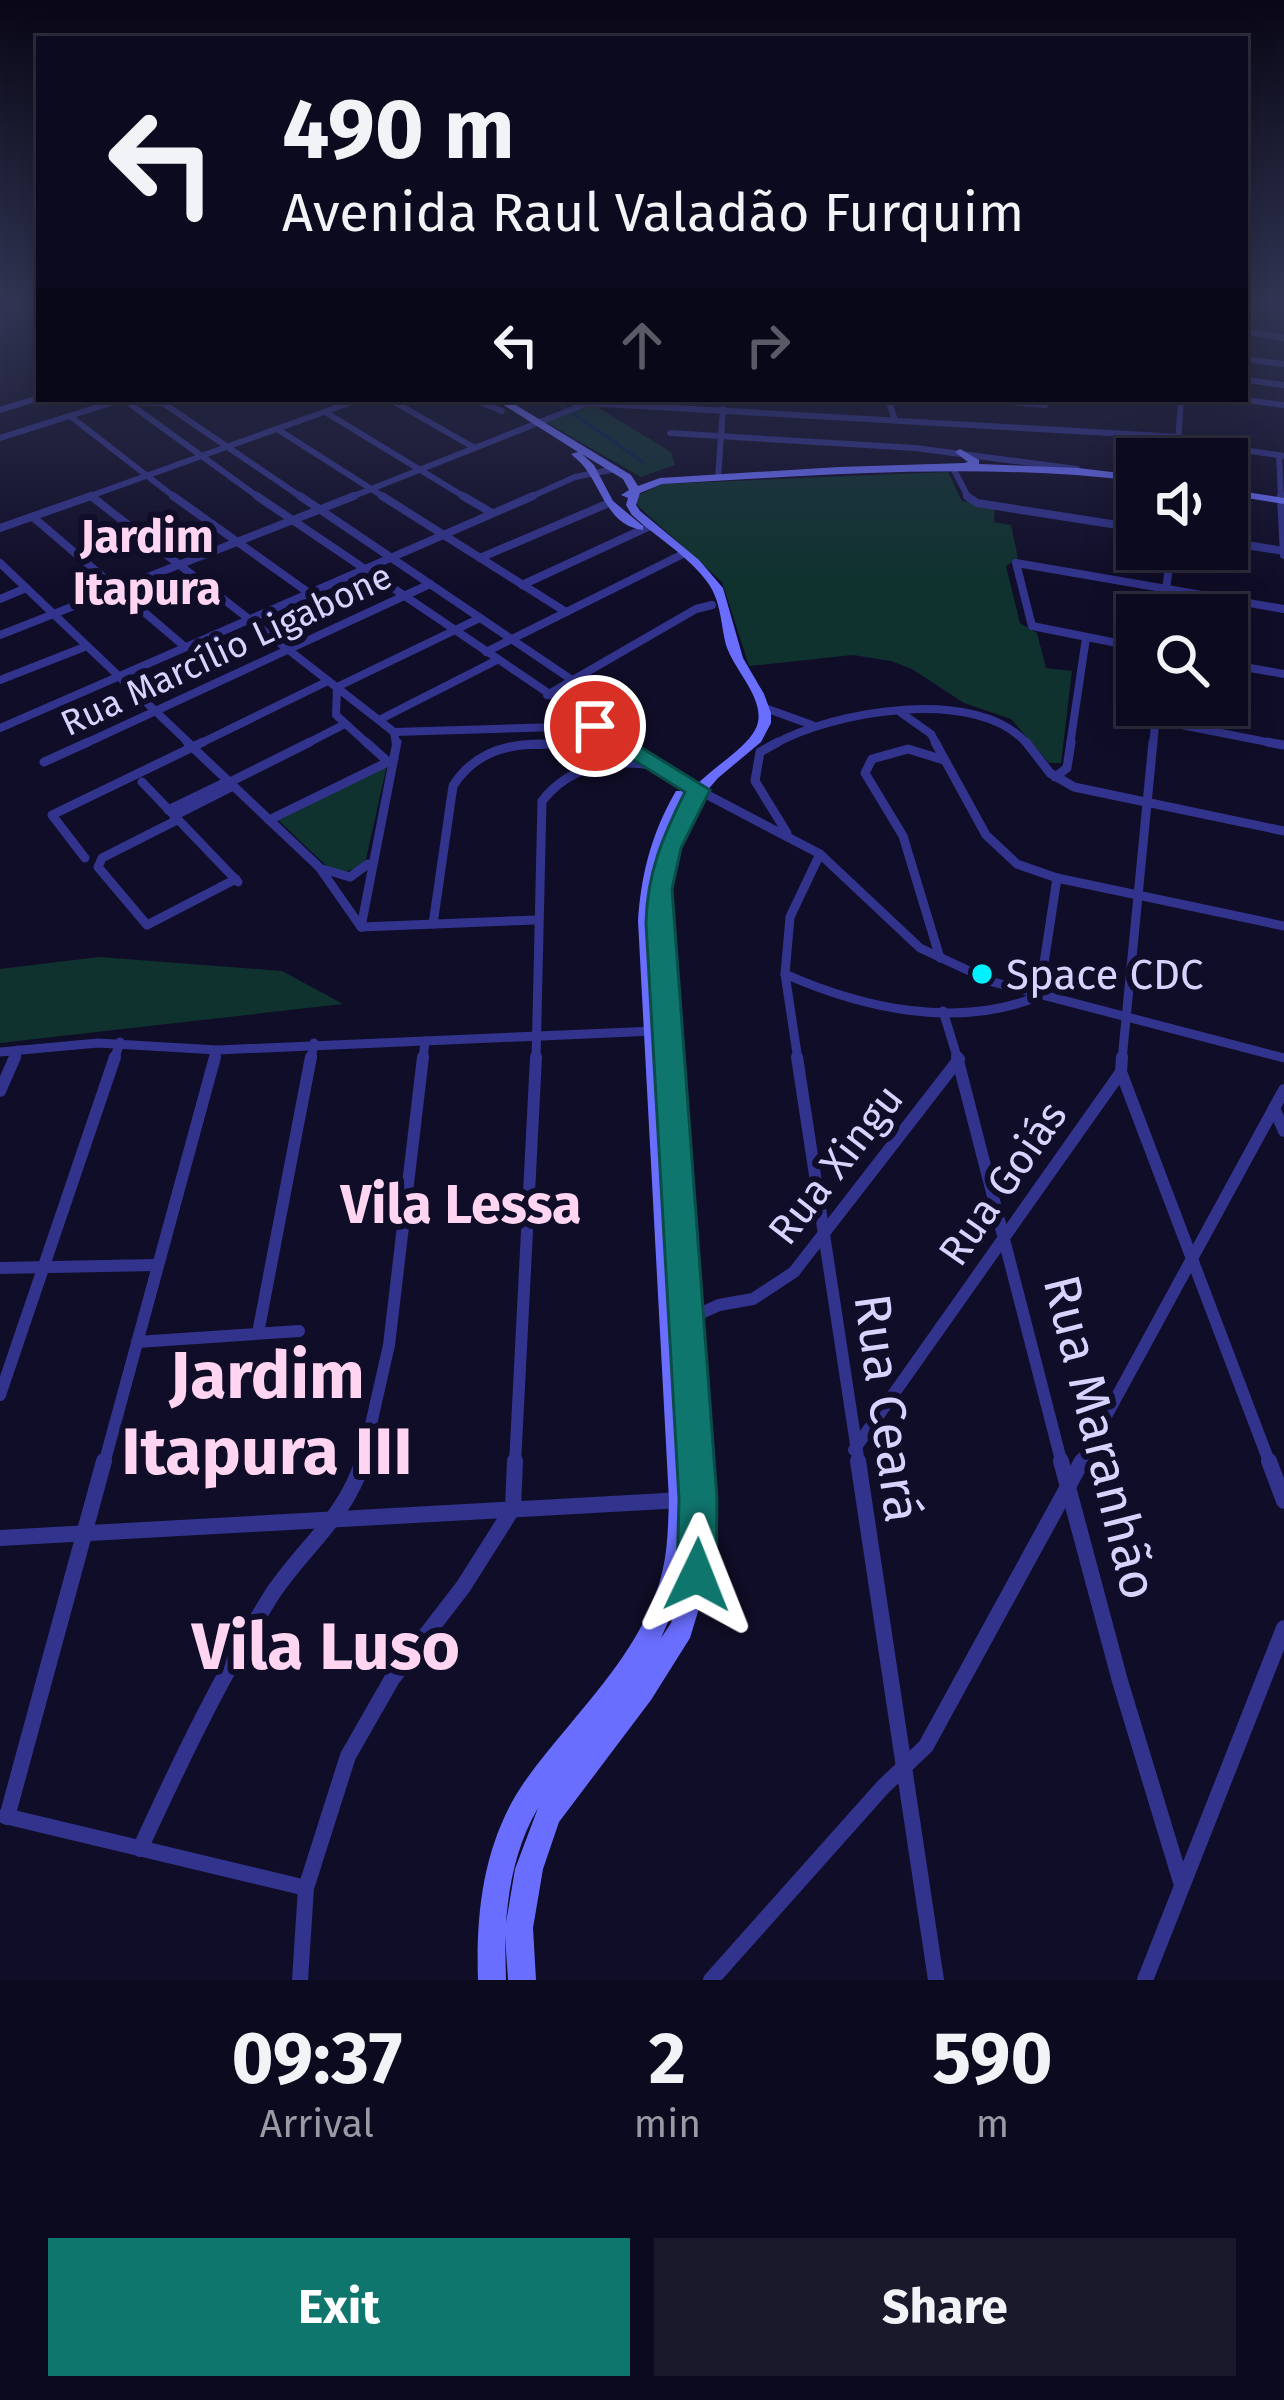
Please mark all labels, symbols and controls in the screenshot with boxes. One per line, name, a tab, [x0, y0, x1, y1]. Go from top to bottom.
text: 490 m	[282, 79, 515, 180]
icon: left	[84, 84, 240, 240]
text: Avenida Raul Valadão Furquim	[282, 181, 1024, 245]
icon: left	[483, 312, 549, 378]
icon: ahead	[609, 312, 675, 378]
icon: right	[735, 312, 801, 378]
map controls	[1116, 438, 1248, 726]
button: sound	[1116, 438, 1248, 570]
district label: Jardim Itapura	[73, 510, 221, 616]
street label: Rua Marcílio Ligabone	[54, 554, 399, 746]
button: search	[1116, 594, 1248, 726]
pin	[544, 675, 646, 777]
icon: arrive	[562, 693, 628, 759]
place label: Space CDC	[1006, 950, 1204, 1000]
marker: Space CDC	[969, 961, 995, 987]
street label: Rua Xingu	[758, 1075, 914, 1254]
street label: Rua Goiás	[928, 1092, 1077, 1275]
district label: Vila Lessa	[339, 1173, 582, 1237]
street label: Rua Maranhão	[1030, 1269, 1170, 1606]
street label: Rua Ceará	[840, 1290, 934, 1526]
district label: Jardim Itapura III	[121, 1336, 413, 1491]
position arrow	[634, 1512, 760, 1638]
district label: Vila Luso	[191, 1607, 460, 1686]
text: 09:37	[231, 2016, 402, 2102]
text: 2	[649, 2016, 686, 2102]
text: 590	[933, 2016, 1053, 2102]
text: Arrival	[260, 2101, 374, 2147]
text: min	[634, 2101, 701, 2147]
text: m	[976, 2101, 1009, 2147]
button: Exit	[48, 2238, 630, 2376]
button: Share	[654, 2238, 1236, 2376]

